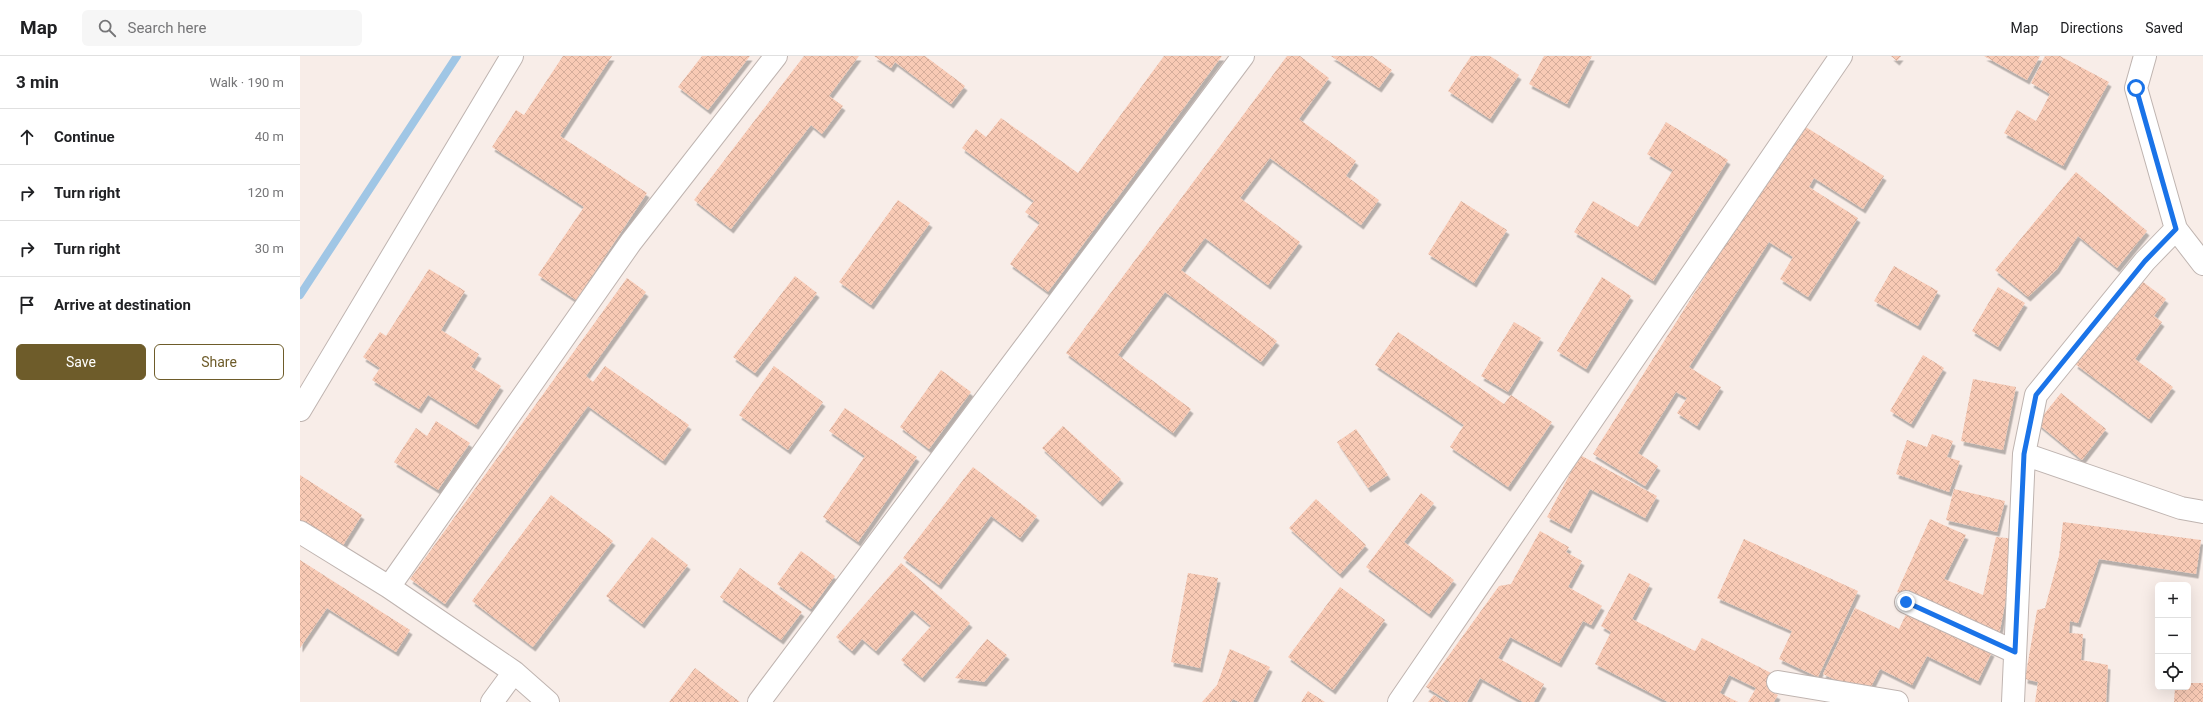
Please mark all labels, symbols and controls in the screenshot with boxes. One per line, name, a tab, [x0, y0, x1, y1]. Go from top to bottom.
search box	[82, 10, 362, 46]
text: Map	[20, 16, 58, 39]
icon: search	[96, 17, 118, 39]
text: Search here	[128, 19, 206, 37]
text: Map	[2011, 20, 2038, 36]
text: Directions	[2060, 20, 2123, 36]
text: Saved	[2145, 20, 2183, 36]
text: 3 min	[16, 72, 59, 92]
text: Walk · 190 m	[209, 75, 284, 90]
route start	[2127, 79, 2145, 97]
icon: ahead	[16, 126, 38, 148]
text: Continue	[54, 128, 115, 146]
text: 40 m	[255, 129, 284, 144]
icon: right	[16, 182, 38, 204]
text: Turn right	[54, 184, 120, 202]
text: 120 m	[247, 185, 284, 200]
icon: right	[16, 238, 38, 260]
text: Turn right	[54, 240, 120, 258]
text: 30 m	[255, 241, 284, 256]
icon: arrive	[16, 294, 38, 316]
text: Arrive at destination	[54, 296, 191, 314]
button: Save	[16, 344, 146, 380]
button: Share	[154, 344, 284, 380]
map controls	[2155, 582, 2191, 690]
button: +	[2155, 582, 2191, 618]
route end	[1897, 593, 1915, 611]
button: −	[2155, 618, 2191, 654]
button: locate	[2155, 654, 2191, 690]

